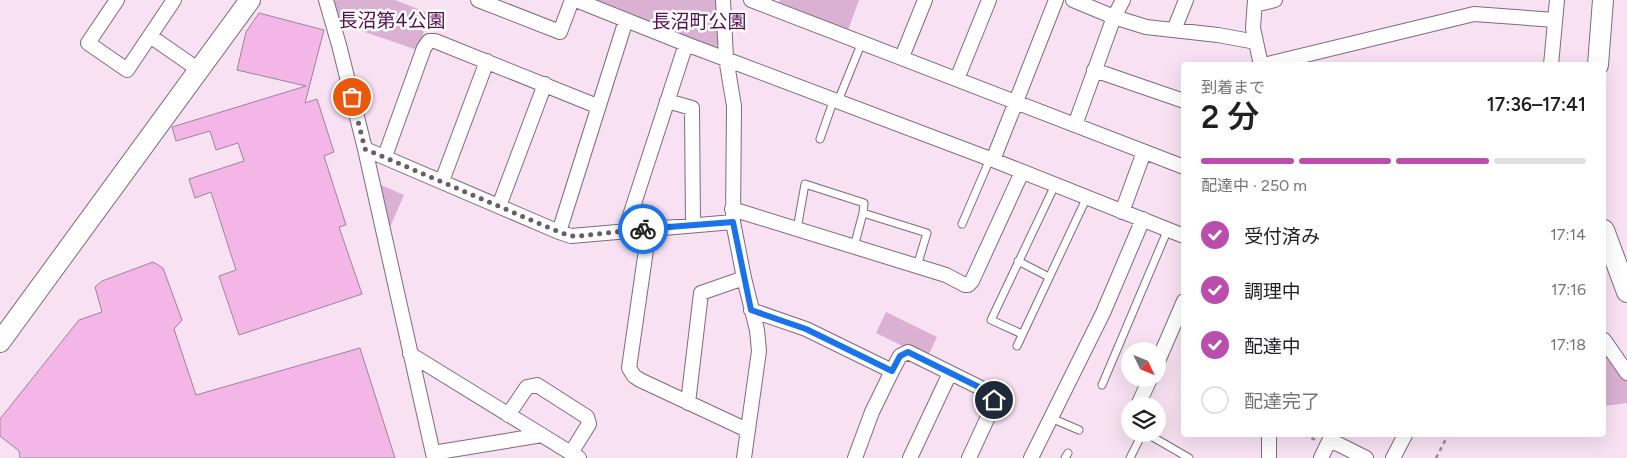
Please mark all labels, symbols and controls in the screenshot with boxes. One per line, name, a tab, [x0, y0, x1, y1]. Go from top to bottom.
park label: 長沼第4公園	[339, 9, 445, 32]
park label: 長沼町公園	[651, 10, 747, 33]
pin	[331, 76, 373, 118]
text: 到着まで	[1201, 78, 1265, 97]
icon: bag	[338, 83, 366, 111]
text: 17:36–17:41	[1487, 93, 1586, 116]
text: 2 分	[1201, 98, 1259, 136]
text: 配達中 · 250 m	[1201, 176, 1307, 195]
courier	[618, 204, 668, 254]
icon: bike	[629, 215, 657, 243]
icon: check	[1201, 221, 1229, 249]
text: 受付済み	[1244, 225, 1320, 248]
text: 17:14	[1550, 225, 1586, 244]
icon: check	[1201, 276, 1229, 304]
text: 調理中	[1244, 280, 1301, 303]
text: 17:16	[1551, 280, 1586, 299]
icon: check	[1201, 331, 1229, 359]
text: 配達中	[1244, 335, 1301, 358]
text: 17:18	[1550, 335, 1586, 354]
north arrow	[1121, 342, 1166, 388]
map controls	[1121, 342, 1166, 442]
pin	[973, 379, 1015, 421]
icon: home	[980, 386, 1008, 414]
text: 配達完了	[1244, 390, 1320, 413]
button: layers	[1121, 397, 1166, 442]

